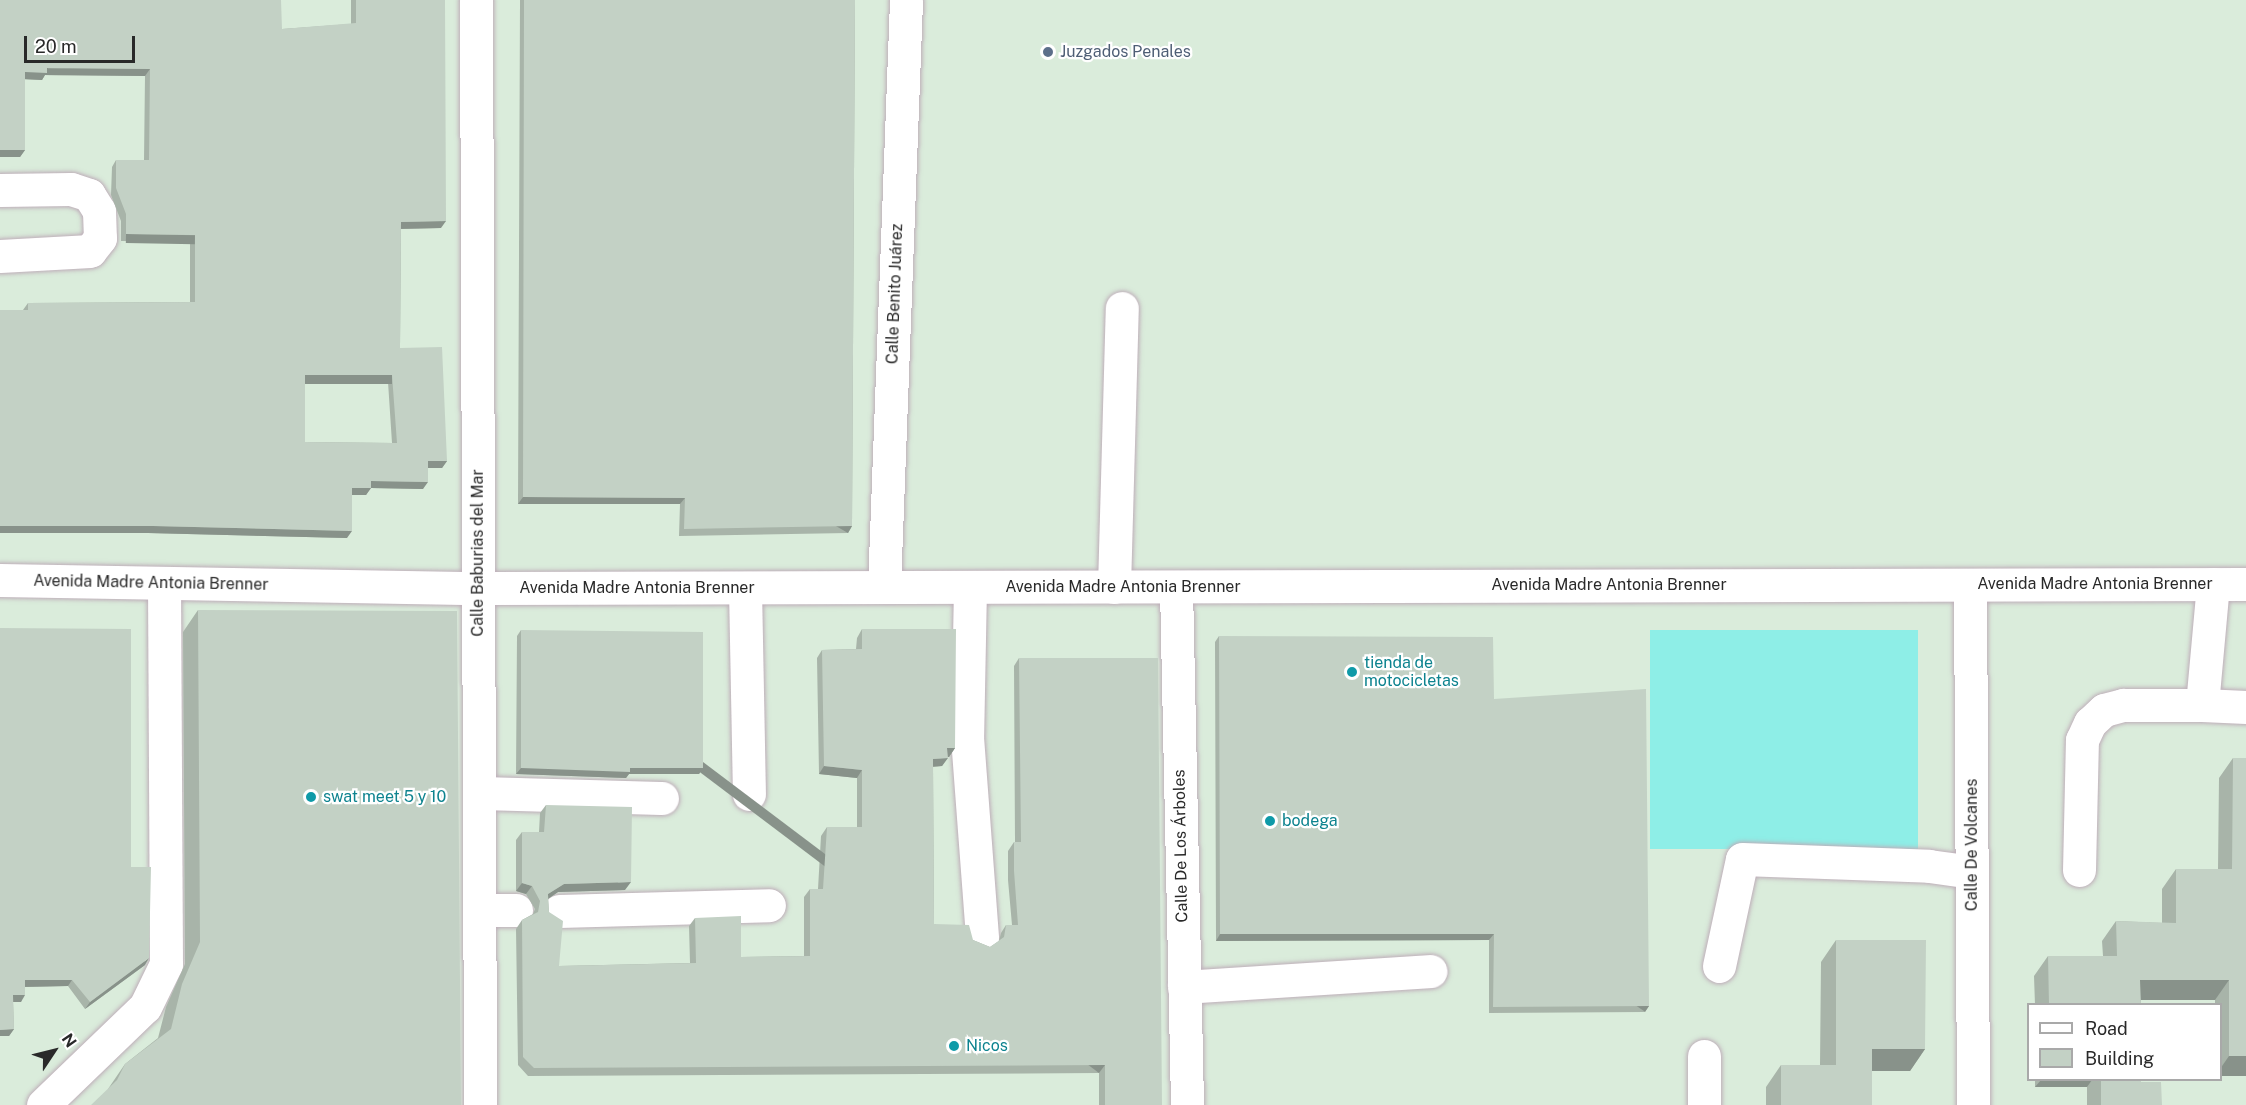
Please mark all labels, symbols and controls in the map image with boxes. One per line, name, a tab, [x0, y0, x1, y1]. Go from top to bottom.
scale bar	[27, 24, 138, 62]
text: 20 m	[35, 36, 77, 57]
place label: Juzgados Penales	[1060, 42, 1191, 62]
marker: Juzgados Penales	[1041, 45, 1055, 59]
street label: Calle Benito Juárez	[883, 223, 907, 365]
street label: Calle Baburias del Mar	[468, 469, 488, 637]
street label: Avenida Madre Antonia Brenner	[33, 571, 269, 595]
street label: Avenida Madre Antonia Brenner	[1977, 574, 2213, 594]
street label: Avenida Madre Antonia Brenner	[1491, 575, 1727, 595]
street label: Avenida Madre Antonia Brenner	[1005, 577, 1241, 597]
street label: Avenida Madre Antonia Brenner	[519, 578, 755, 598]
place label: tienda de motocicletas	[1364, 653, 1459, 691]
marker: tienda de motocicletas	[1345, 665, 1359, 679]
street label: Calle De Los Árboles	[1170, 769, 1192, 923]
street label: Calle De Volcanes	[1962, 778, 1982, 912]
place label: swat meet 5 y 10	[323, 787, 447, 807]
marker: swat meet 5 y 10	[304, 790, 318, 804]
place label: bodega	[1282, 811, 1338, 831]
marker: bodega	[1263, 814, 1277, 828]
legend	[2027, 1003, 2222, 1081]
text: Road	[2085, 1018, 2128, 1039]
north arrow	[24, 1021, 84, 1081]
text: N	[58, 1030, 81, 1051]
place label: Nicos	[966, 1036, 1008, 1056]
marker: Nicos	[947, 1039, 961, 1053]
text: Building	[2085, 1048, 2154, 1069]

